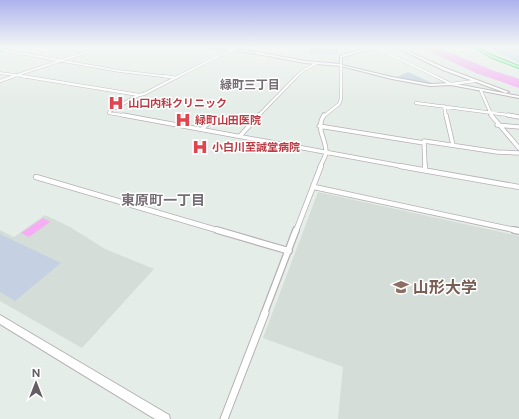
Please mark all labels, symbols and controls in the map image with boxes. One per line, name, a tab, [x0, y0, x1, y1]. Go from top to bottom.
district label: 緑町三丁目	[220, 78, 280, 92]
hospital icon: 山口内科クリニック	[107, 94, 125, 112]
place label: 山口内科クリニック	[128, 97, 227, 109]
hospital icon: 緑町山田医院	[174, 111, 192, 129]
place label: 緑町山田医院	[195, 114, 261, 126]
hospital icon: 小白川至誠堂病院	[191, 138, 209, 156]
place label: 小白川至誠堂病院	[212, 141, 300, 153]
district label: 東原町一丁目	[121, 192, 205, 208]
school or university icon: 山形大学	[392, 278, 410, 296]
place label: 山形大学	[413, 278, 477, 297]
north arrow	[16, 363, 56, 403]
text: N	[32, 367, 40, 379]

